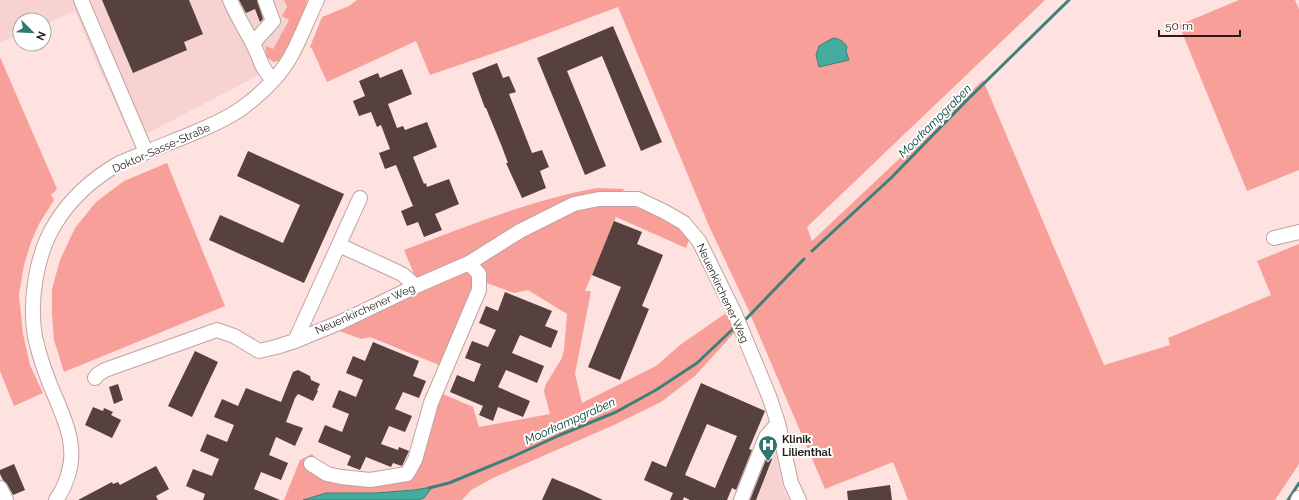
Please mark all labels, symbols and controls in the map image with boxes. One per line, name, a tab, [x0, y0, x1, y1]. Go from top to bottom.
north arrow	[12, 12, 52, 52]
scale bar	[1159, 12, 1240, 38]
text: 50 m	[1165, 19, 1193, 33]
text: N	[33, 29, 48, 42]
water label: Moorkampgraben	[896, 81, 975, 160]
street label: Doktor-Sasse-Straße	[110, 121, 213, 176]
street label: Neuenkirchener Weg	[694, 242, 751, 345]
street label: Neuenkirchener Weg	[313, 282, 417, 337]
water label: Moorkampgraben	[523, 395, 618, 447]
place label: Klinik Lilienthal	[782, 433, 832, 459]
hospital icon: Klinik Lilienthal	[757, 434, 779, 462]

